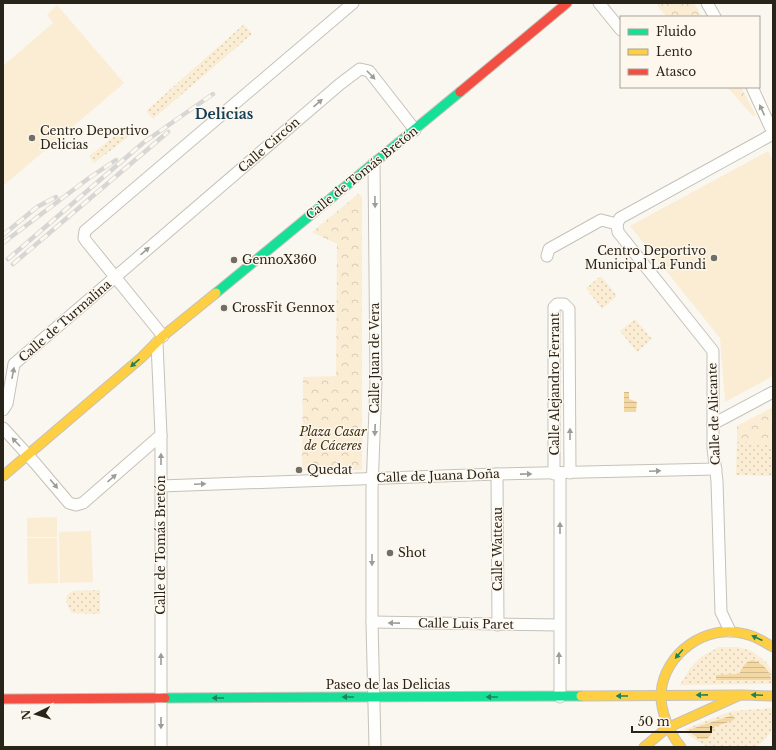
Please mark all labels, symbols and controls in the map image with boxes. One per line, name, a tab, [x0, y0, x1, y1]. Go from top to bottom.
legend	[620, 16, 760, 88]
text: Fluido	[656, 24, 696, 39]
text: Lento	[656, 44, 692, 59]
text: Atasco	[655, 64, 696, 79]
one-way arrow	[367, 70, 376, 80]
one-way arrow	[313, 98, 323, 107]
one-way arrow	[759, 104, 765, 116]
district label: Delicias	[195, 105, 254, 123]
street label: Calle Circón	[235, 114, 302, 175]
place label: Centro Deportivo Delicias	[40, 123, 149, 152]
street label: Calle de Tomás Bretón	[303, 123, 421, 222]
marker: Centro Deportivo Delicias	[27, 133, 37, 143]
one-way arrow	[371, 196, 378, 208]
place label: Centro Deportivo Municipal La Fundi	[585, 243, 706, 272]
one-way arrow	[140, 247, 151, 256]
place label: GennoX360	[242, 252, 317, 267]
marker: Centro Deportivo Municipal La Fundi	[709, 253, 719, 263]
marker: GennoX360	[229, 255, 239, 265]
street label: Calle de Turmalina	[15, 276, 114, 365]
place label: CrossFit Gennox	[232, 300, 335, 315]
street label: Calle Juan de Vera	[367, 302, 382, 413]
marker: CrossFit Gennox	[219, 303, 229, 313]
street label: Calle Alejandro Ferrant	[547, 312, 562, 455]
one-way arrow	[130, 358, 141, 367]
street label: Calle de Alicante	[704, 362, 723, 465]
one-way arrow	[10, 367, 16, 379]
park label: Plaza Casar de Cáceres	[298, 424, 367, 453]
one-way arrow	[371, 424, 378, 436]
one-way arrow	[567, 427, 573, 440]
one-way arrow	[11, 437, 21, 447]
one-way arrow	[158, 452, 164, 465]
place label: Quedat	[307, 462, 353, 477]
marker: Quedat	[294, 465, 304, 475]
street label: Calle de Juana Doña	[376, 466, 500, 485]
one-way arrow	[649, 468, 662, 474]
one-way arrow	[520, 471, 533, 477]
one-way arrow	[107, 473, 117, 482]
street label: Calle de Tomás Bretón	[153, 475, 168, 615]
one-way arrow	[49, 479, 58, 490]
one-way arrow	[194, 481, 207, 487]
street label: Calle Watteau	[490, 507, 505, 591]
one-way arrow	[556, 522, 563, 534]
place label: Shot	[398, 545, 427, 560]
marker: Shot	[385, 548, 395, 558]
one-way arrow	[369, 554, 375, 567]
street label: Calle Luis Paret	[418, 615, 515, 632]
one-way arrow	[387, 620, 400, 626]
one-way arrow	[751, 635, 763, 641]
one-way arrow	[675, 649, 684, 660]
one-way arrow	[556, 651, 562, 664]
one-way arrow	[158, 652, 164, 665]
street label: Paseo de las Delicias	[326, 677, 450, 692]
one-way arrow	[696, 692, 708, 699]
one-way arrow	[750, 692, 763, 698]
one-way arrow	[615, 693, 628, 699]
north arrow	[16, 694, 56, 734]
one-way arrow	[342, 694, 354, 701]
one-way arrow	[485, 694, 498, 700]
one-way arrow	[211, 695, 224, 701]
text: N	[19, 708, 33, 721]
scale bar	[632, 708, 711, 734]
text: 50 m	[638, 714, 670, 729]
one-way arrow	[158, 717, 164, 730]

